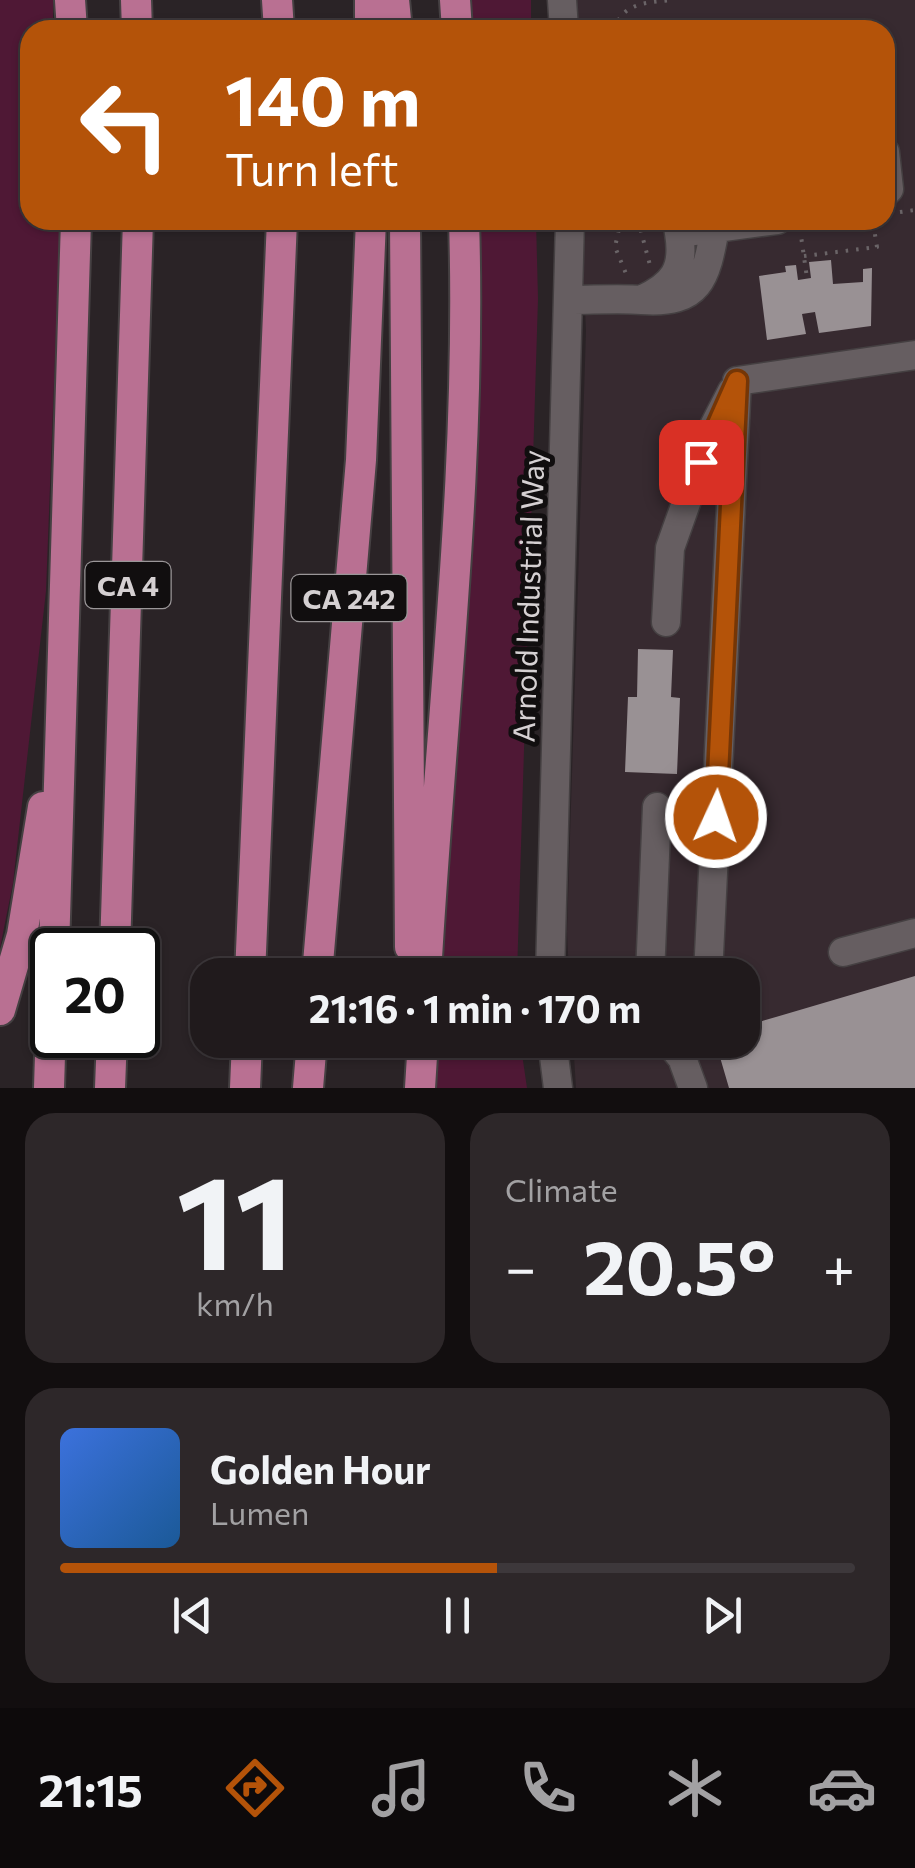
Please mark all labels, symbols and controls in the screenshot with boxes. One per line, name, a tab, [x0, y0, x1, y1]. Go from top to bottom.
text: 140 m	[225, 55, 421, 140]
icon: left	[60, 60, 190, 190]
text: Turn left	[225, 140, 399, 195]
pin	[659, 420, 744, 505]
icon: arrive	[674, 435, 729, 490]
street label: Arnold Industrial Way	[503, 449, 551, 743]
road number: CA 4	[86, 562, 170, 608]
road number: CA 242	[292, 575, 406, 621]
position arrow	[664, 765, 768, 869]
speed limit sign: 20	[30, 928, 160, 1058]
text: 21:16 · 1 min · 170 m	[309, 984, 641, 1031]
text: 11	[176, 1138, 294, 1297]
text: Climate	[505, 1169, 618, 1209]
text: 20.5°	[583, 1219, 776, 1310]
text: −	[505, 1232, 536, 1299]
text: +	[823, 1232, 855, 1299]
text: km/h	[196, 1283, 274, 1323]
text: Golden Hour	[210, 1445, 431, 1492]
text: Lumen	[210, 1492, 309, 1532]
icon: previous	[165, 1588, 220, 1643]
icon: pause	[430, 1588, 485, 1643]
icon: next	[695, 1588, 750, 1643]
icon: directions	[220, 1753, 290, 1823]
icon: music	[366, 1753, 436, 1823]
icon: phone	[513, 1753, 583, 1823]
icon: climate	[660, 1753, 730, 1823]
icon: car	[807, 1753, 877, 1823]
text: 21:15	[38, 1761, 143, 1816]

